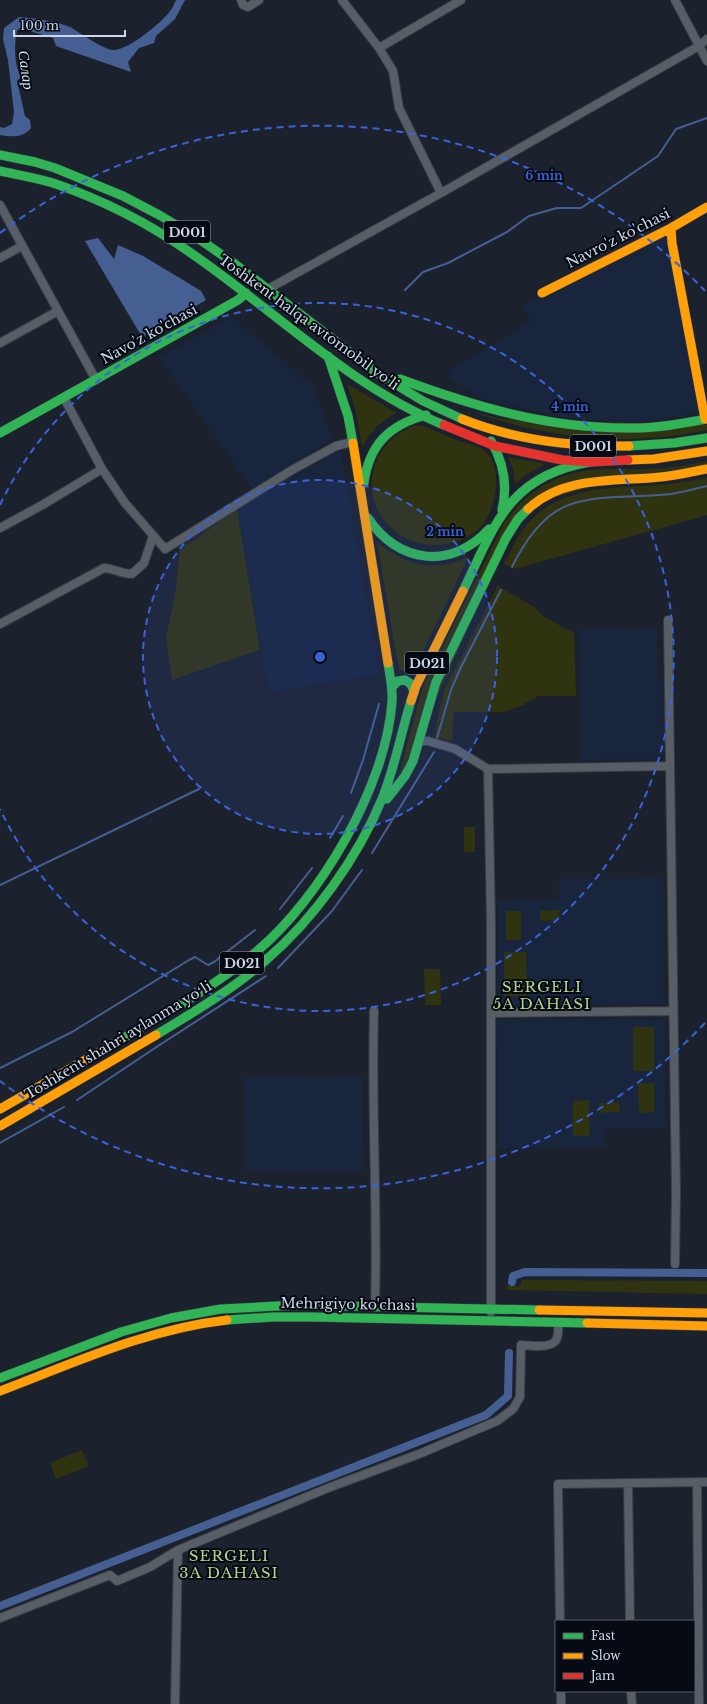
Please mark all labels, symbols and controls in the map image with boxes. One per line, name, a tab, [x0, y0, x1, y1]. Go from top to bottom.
scale bar	[14, 12, 125, 38]
text: 100 m	[20, 18, 59, 33]
water label: Салар	[14, 49, 39, 91]
text: 6 min	[525, 168, 563, 183]
street label: Navro'z ko'chasi	[563, 204, 673, 272]
road number: D001	[164, 221, 210, 243]
street label: Toshkent halqa avtomobil yo'li	[215, 250, 403, 394]
street label: Navo'z ko'chasi	[98, 300, 200, 368]
text: 4 min	[551, 399, 589, 414]
road number: D001	[570, 435, 616, 457]
text: 2 min	[426, 524, 464, 539]
centre of rings	[313, 650, 327, 664]
road number: D021	[405, 652, 449, 674]
road number: D021	[220, 952, 264, 974]
street label: Toshkent shahri aylanma yoʻli	[21, 977, 215, 1103]
district label: SERGELI 5A DAHASI	[493, 977, 591, 1013]
street label: Mehrigiyo ko'chasi	[281, 1294, 416, 1314]
district label: SERGELI 3A DAHASI	[179, 1546, 279, 1582]
legend	[555, 1620, 695, 1692]
text: Fast	[591, 1628, 616, 1643]
text: Slow	[591, 1648, 621, 1663]
text: Jam	[589, 1668, 615, 1683]

